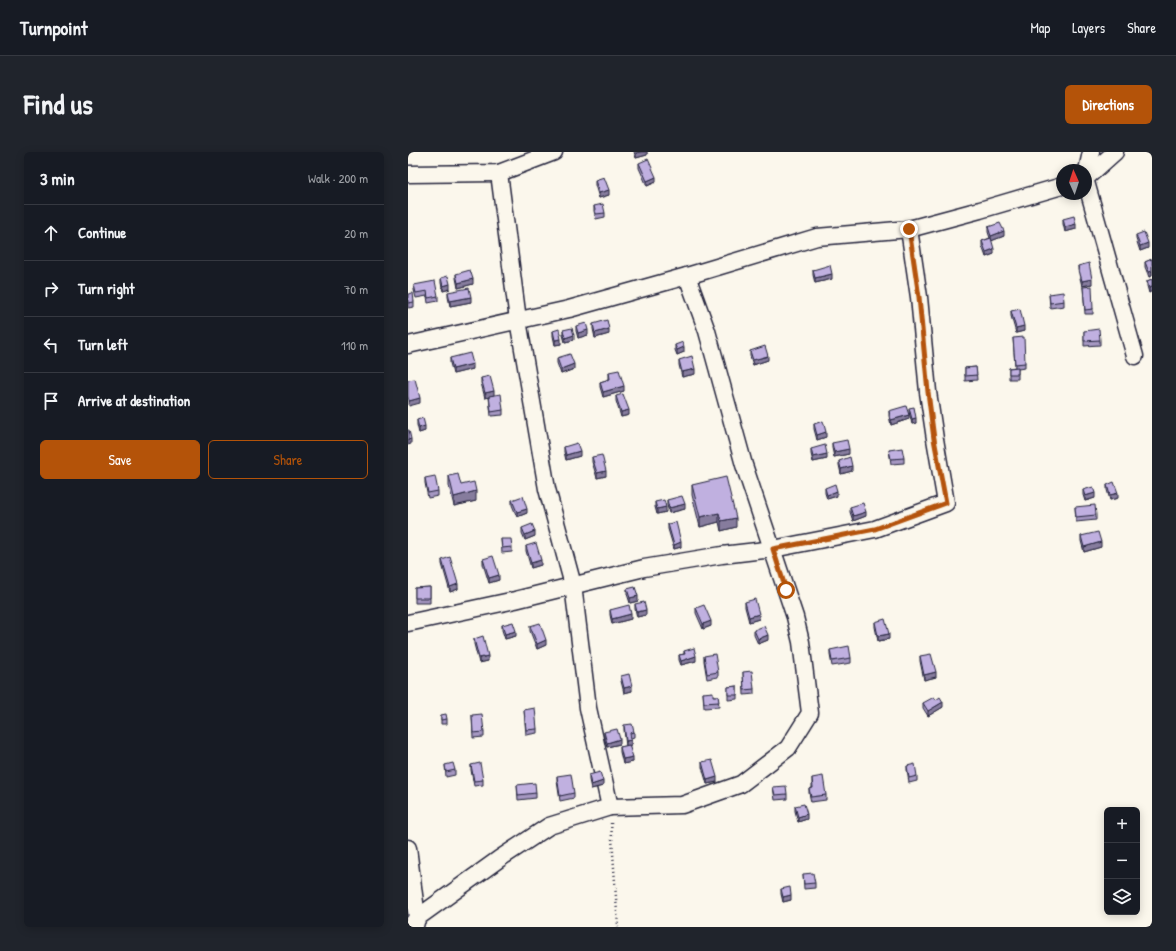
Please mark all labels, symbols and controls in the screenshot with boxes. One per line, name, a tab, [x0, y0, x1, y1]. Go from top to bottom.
text: Turnpoint	[20, 15, 88, 41]
text: Map	[1030, 18, 1050, 37]
text: Layers	[1072, 18, 1105, 37]
text: Share	[1127, 18, 1156, 37]
text: Find us	[24, 85, 93, 123]
button: Directions	[1065, 85, 1152, 124]
north arrow	[1056, 164, 1092, 200]
text: 3 min	[40, 167, 75, 190]
text: Walk · 200 m	[308, 169, 368, 187]
route end	[900, 220, 918, 238]
icon: ahead	[40, 222, 62, 244]
text: Continue	[78, 222, 126, 243]
text: 20 m	[344, 224, 368, 242]
icon: right	[40, 278, 62, 300]
text: Turn right	[78, 278, 134, 299]
text: 70 m	[344, 280, 368, 298]
icon: left	[40, 334, 62, 356]
text: Turn left	[78, 334, 128, 355]
text: 110 m	[341, 336, 368, 354]
icon: arrive	[40, 390, 62, 412]
text: Arrive at destination	[78, 390, 190, 411]
button: Save	[40, 440, 200, 479]
button: Share	[208, 440, 368, 479]
route start	[777, 581, 795, 599]
map controls	[1104, 807, 1140, 915]
button: +	[1104, 807, 1140, 843]
button: −	[1104, 843, 1140, 879]
button: layers	[1104, 879, 1140, 915]

